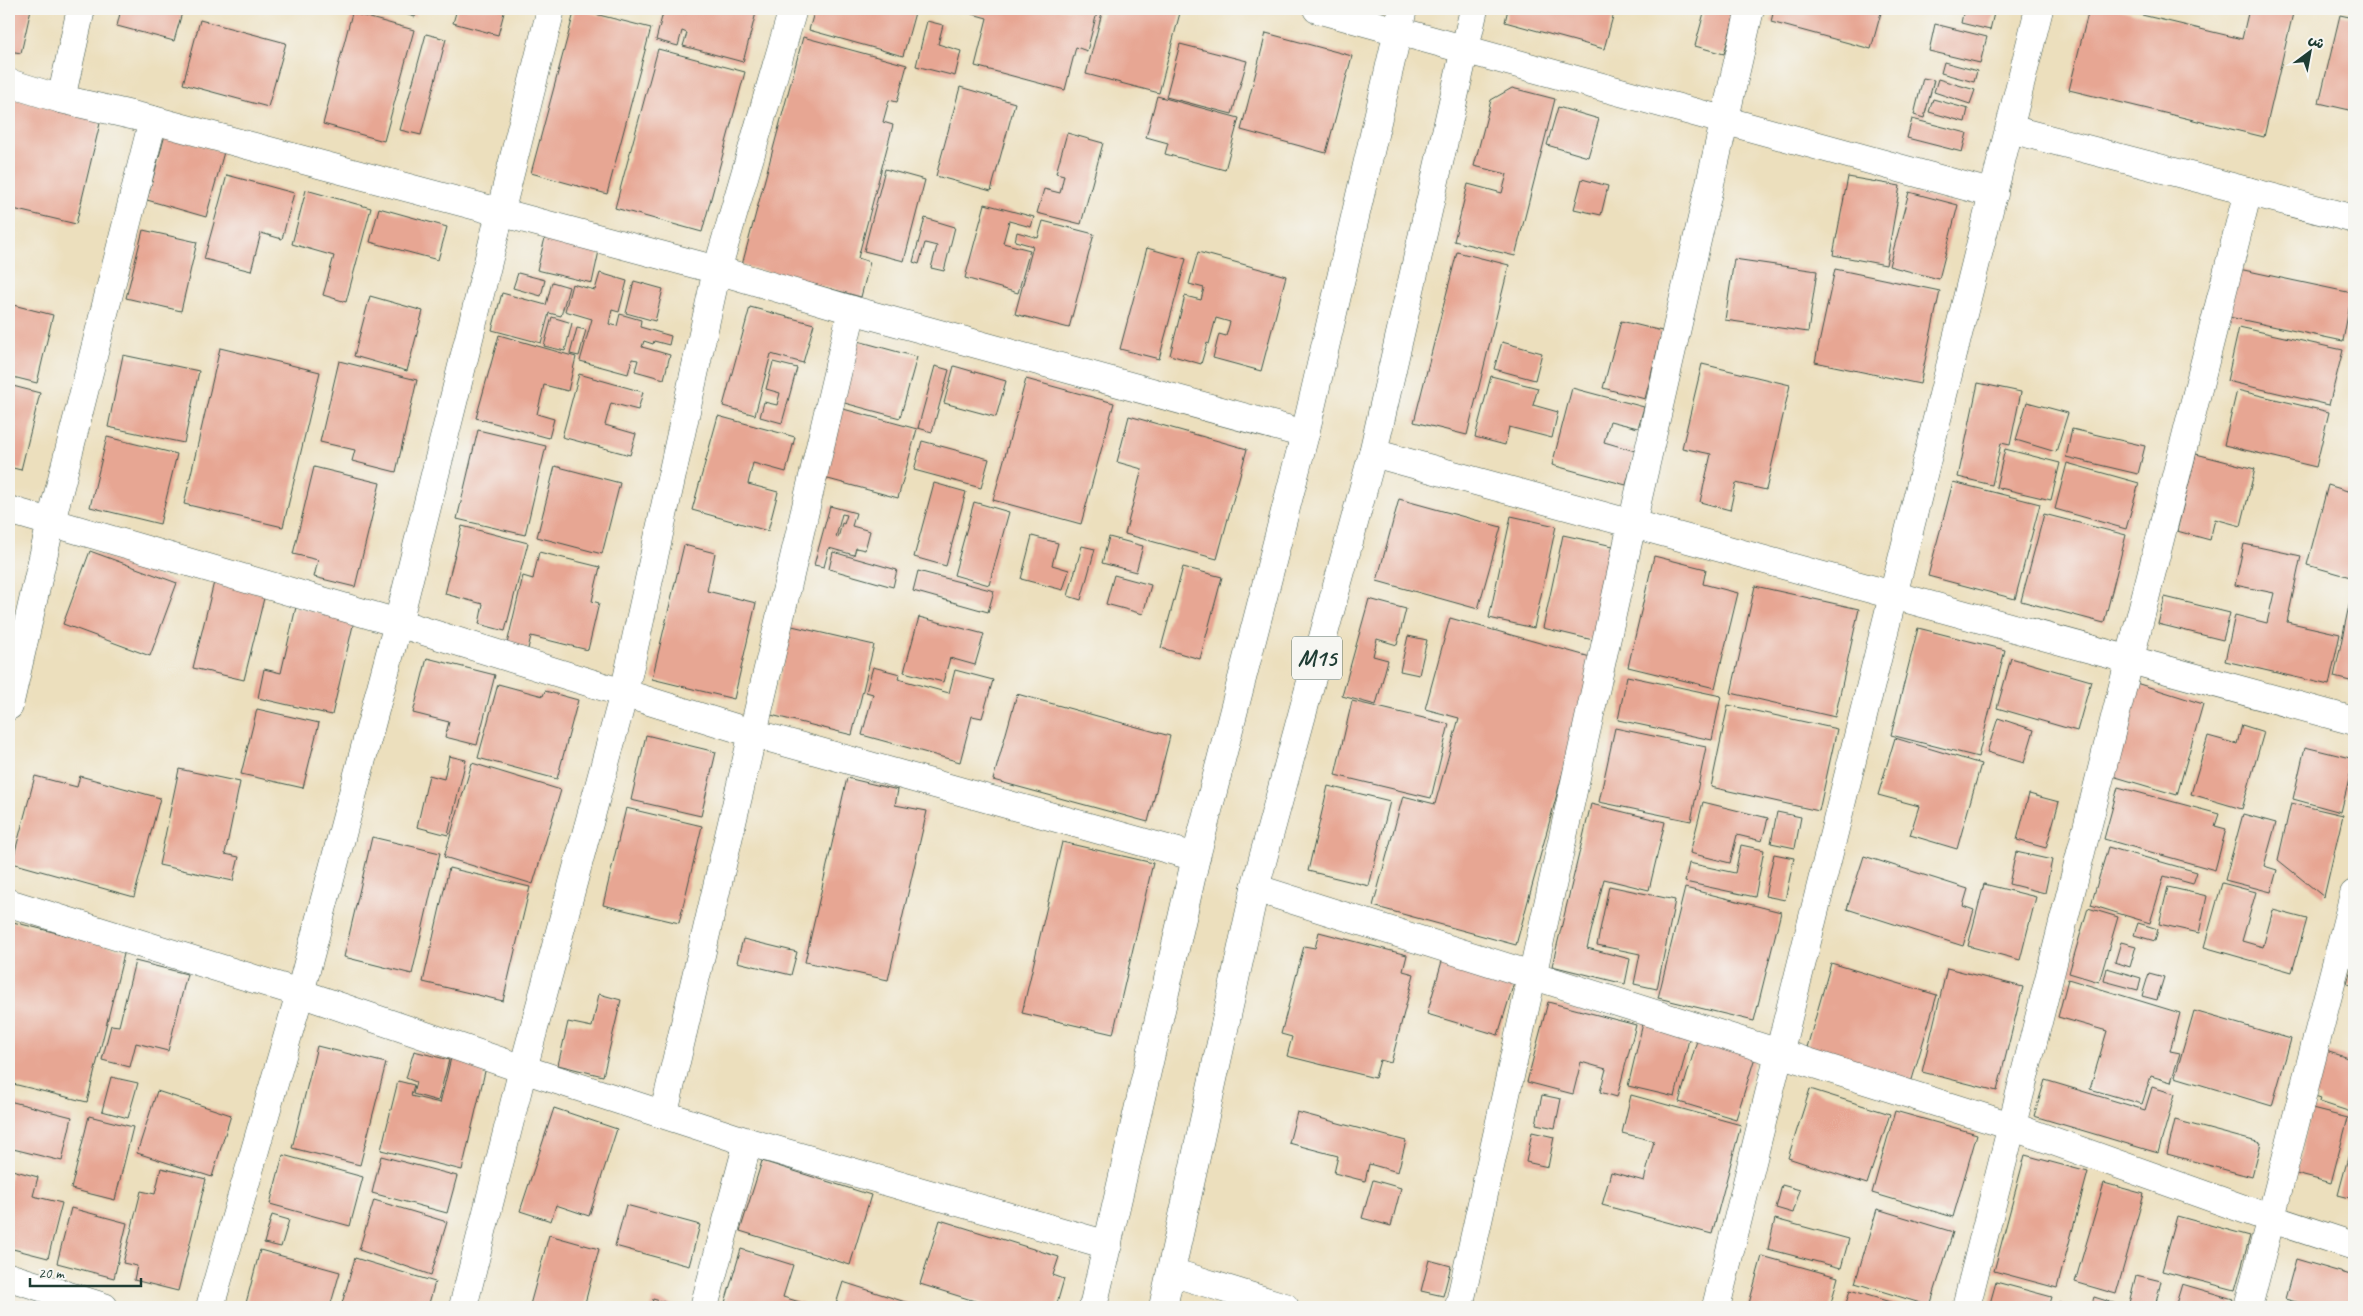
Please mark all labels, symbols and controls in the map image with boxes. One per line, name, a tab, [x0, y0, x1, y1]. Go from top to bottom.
north arrow	[2286, 28, 2336, 78]
text: ش	[2306, 30, 2328, 53]
road number: M15	[1292, 636, 1342, 680]
scale bar	[30, 1256, 141, 1288]
text: 20 m	[38, 1264, 65, 1283]

